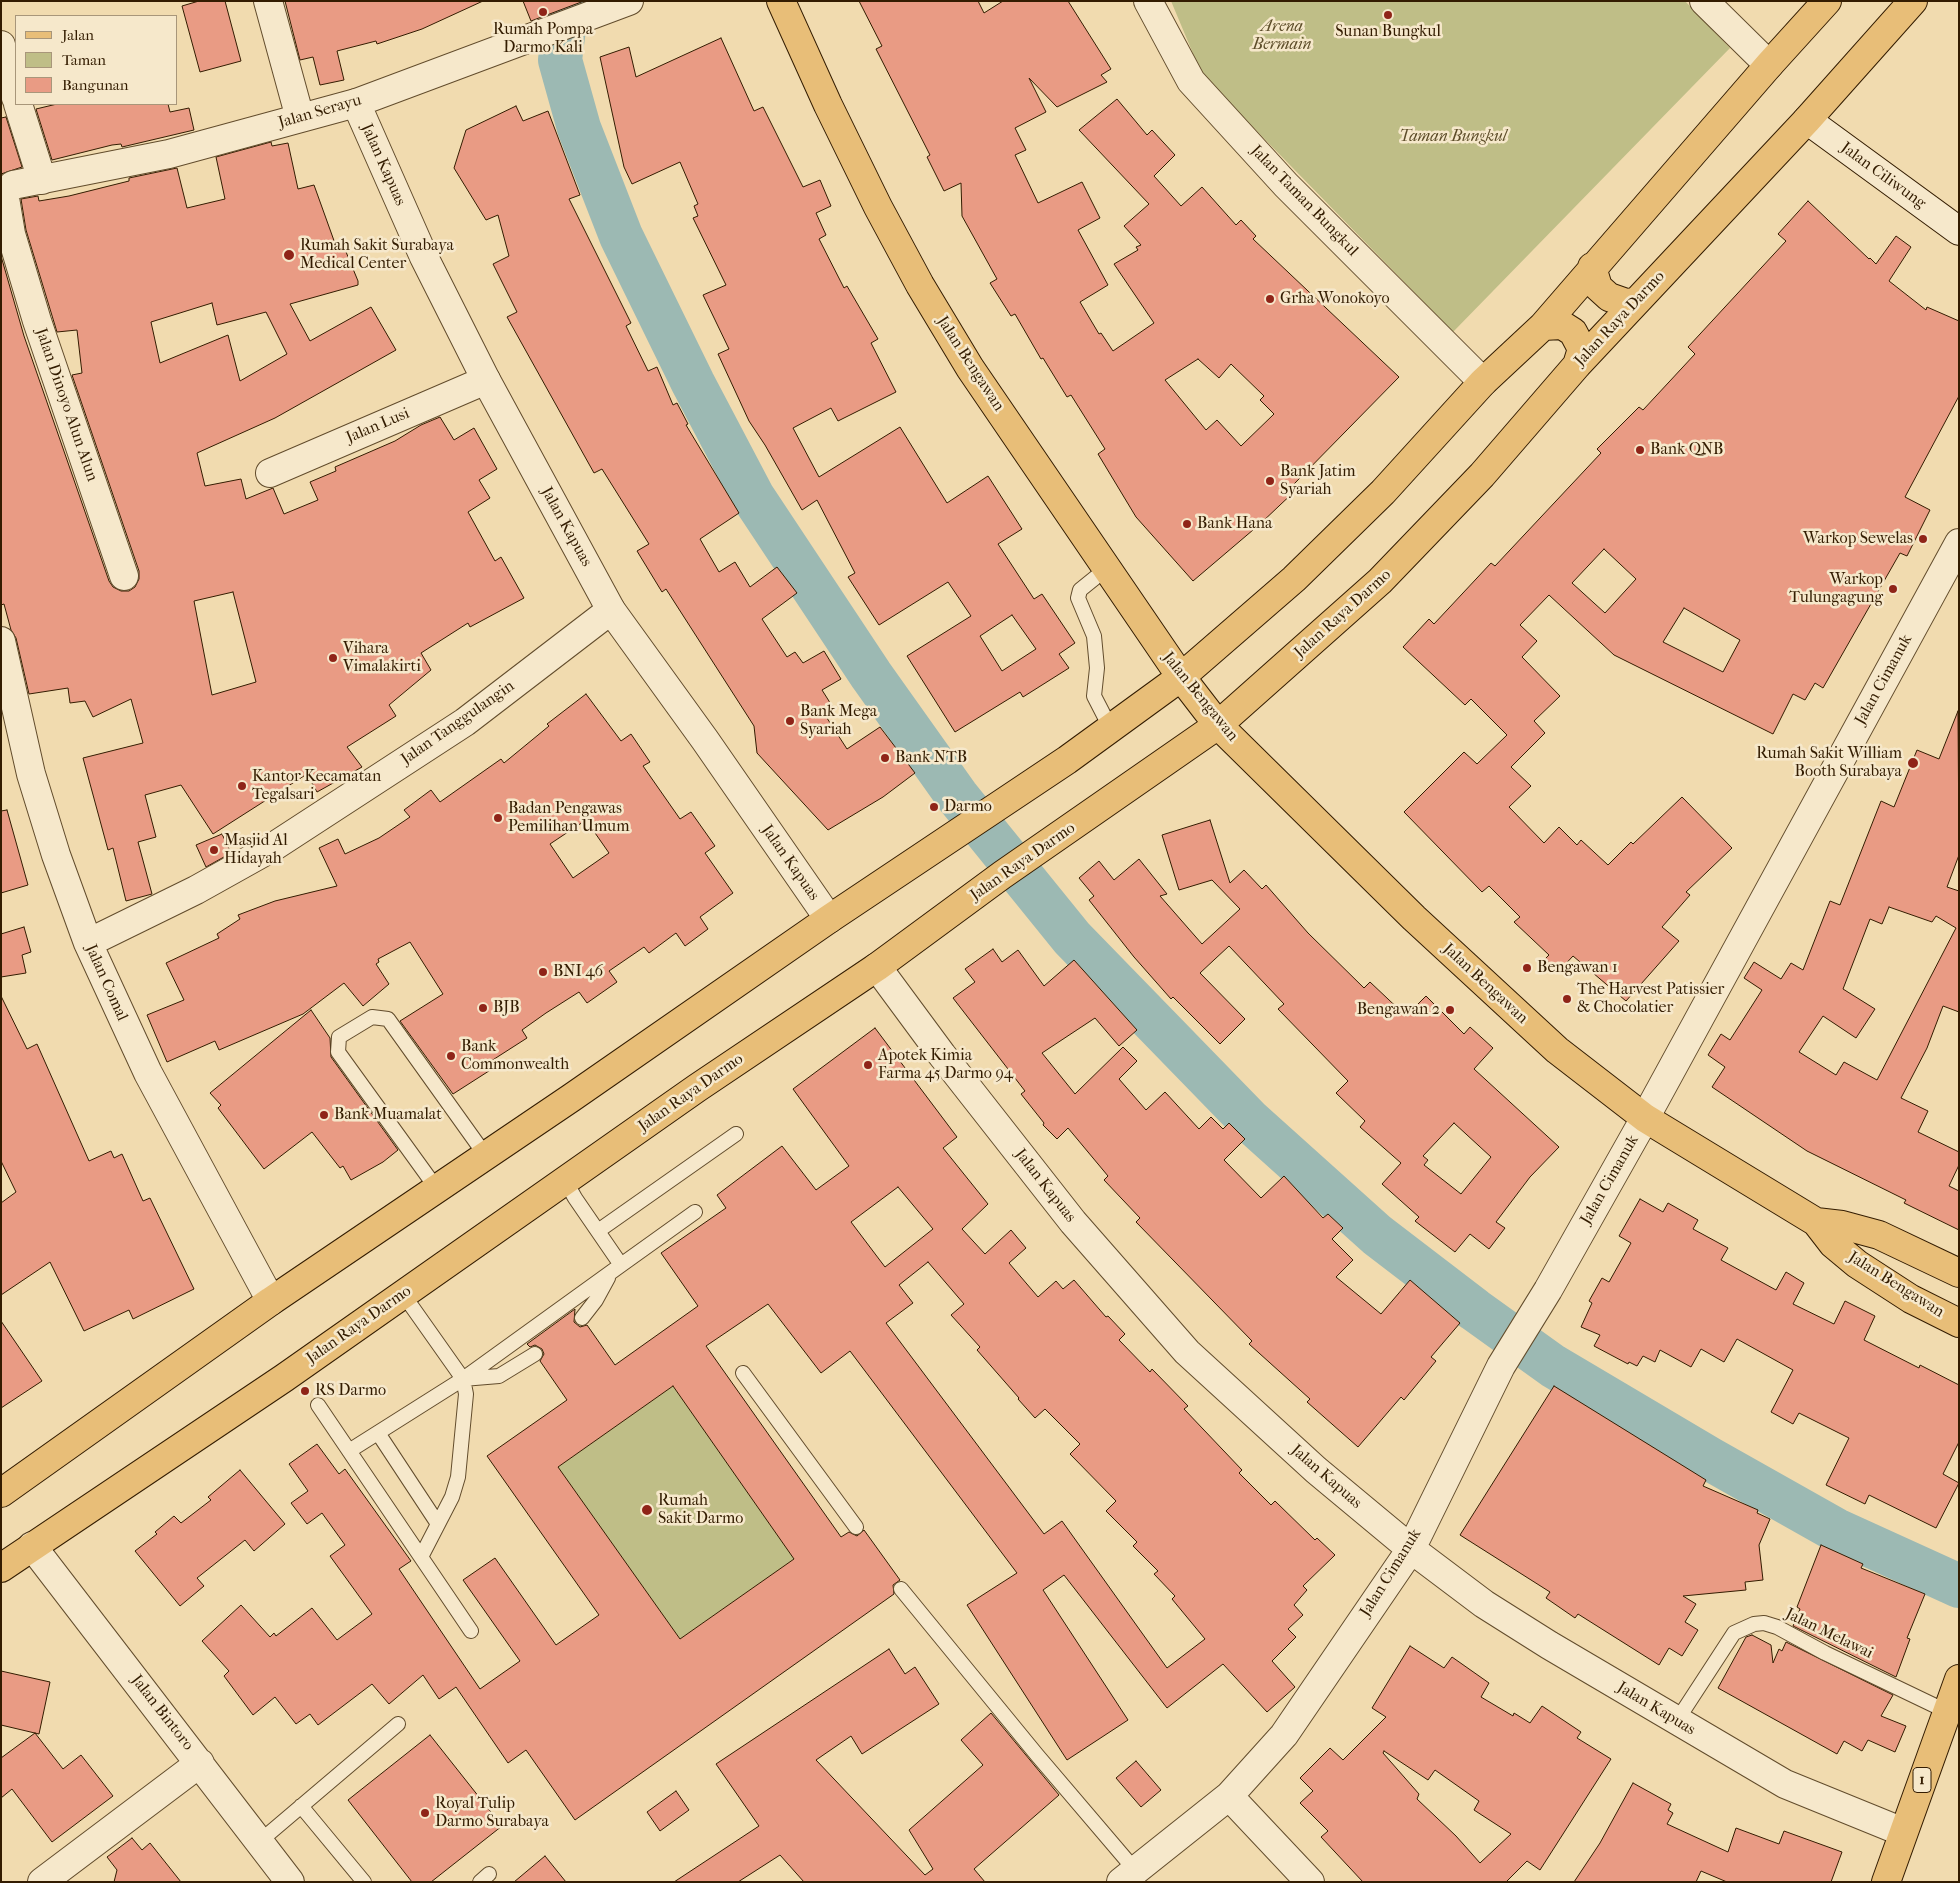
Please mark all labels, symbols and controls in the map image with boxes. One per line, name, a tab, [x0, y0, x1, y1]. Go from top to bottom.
marker: Rumah Pompa Darmo Kali	[537, 6, 549, 18]
marker: Sunan Bungkul	[1382, 9, 1394, 21]
legend	[15, 15, 178, 105]
park label: Arena Bermain	[1253, 17, 1311, 55]
place label: Rumah Pompa Darmo Kali	[493, 20, 593, 58]
place label: Sunan Bungkul	[1335, 22, 1441, 42]
text: Jalan	[62, 26, 94, 44]
text: Taman	[62, 51, 106, 69]
text: Bangunan	[62, 76, 129, 94]
street label: Jalan Serayu	[276, 91, 364, 133]
street label: Jalan Kapuas	[356, 121, 410, 209]
park label: Taman Bungkul	[1399, 127, 1507, 147]
street label: Jalan Ciliwung	[1837, 139, 1929, 213]
street label: Jalan Taman Bungkul	[1246, 141, 1362, 261]
place label: Rumah Sakit Surabaya Medical Center	[300, 236, 454, 274]
marker: Rumah Sakit Surabaya Medical Center	[282, 248, 296, 262]
street label: Jalan Raya Darmo	[1571, 267, 1669, 371]
place label: Grha Wonokoyo	[1280, 289, 1390, 309]
marker: Grha Wonokoyo	[1264, 293, 1276, 305]
street label: Jalan Bengawan	[932, 313, 1008, 415]
street label: Jalan Dinoyo Alun Alun	[31, 326, 101, 484]
street label: Jalan Lusi	[343, 404, 413, 448]
place label: Bank QNB	[1650, 440, 1723, 460]
marker: Bank QNB	[1634, 444, 1646, 456]
place label: Bank Jatim Syariah	[1280, 462, 1356, 500]
marker: Bank Jatim Syariah	[1264, 475, 1276, 487]
street label: Jalan Kapuas	[536, 484, 596, 570]
place label: Bank Hana	[1197, 514, 1273, 534]
marker: Bank Hana	[1181, 518, 1193, 530]
place label: Warkop Sewelas	[1803, 529, 1913, 549]
marker: Warkop Sewelas	[1917, 533, 1929, 545]
street label: Jalan Raya Darmo	[1291, 566, 1395, 662]
place label: Warkop Tulungagung	[1789, 570, 1883, 608]
marker: Warkop Tulungagung	[1887, 583, 1899, 595]
street label: Jalan Cimanuk	[1851, 632, 1917, 728]
place label: Vihara Vimalakirti	[343, 639, 421, 677]
street label: Jalan Bengawan	[1158, 648, 1242, 746]
marker: Vihara Vimalakirti	[327, 652, 339, 664]
street label: Jalan Tanggulangin	[398, 677, 518, 769]
place label: Bank Mega Syariah	[800, 702, 877, 740]
marker: Bank Mega Syariah	[784, 715, 796, 727]
place label: Rumah Sakit William Booth Surabaya	[1756, 744, 1902, 782]
place label: Bank NTB	[895, 748, 967, 768]
marker: Bank NTB	[879, 752, 891, 764]
marker: Rumah Sakit William Booth Surabaya	[1906, 756, 1920, 770]
place label: Kantor Kecamatan Tegalsari	[252, 767, 381, 805]
marker: Kantor Kecamatan Tegalsari	[236, 780, 248, 792]
place label: Darmo	[944, 797, 992, 817]
place label: Badan Pengawas Pemilihan Umum	[508, 799, 629, 837]
marker: Darmo	[928, 801, 940, 813]
marker: Badan Pengawas Pemilihan Umum	[492, 812, 504, 824]
street label: Jalan Raya Darmo	[967, 819, 1079, 905]
street label: Jalan Kapuas	[757, 822, 823, 904]
place label: Masjid Al Hidayah	[224, 831, 288, 869]
marker: Masjid Al Hidayah	[208, 844, 220, 856]
street label: Jalan Bengawan	[1438, 940, 1532, 1028]
street label: Jalan Comal	[81, 942, 131, 1024]
place label: Bengawan 1	[1537, 958, 1618, 978]
place label: BNI 46	[553, 962, 603, 982]
marker: Bengawan 1	[1521, 962, 1533, 974]
marker: BNI 46	[537, 966, 549, 978]
place label: The Harvest Patissier & Chocolatier	[1577, 980, 1724, 1018]
marker: The Harvest Patissier & Chocolatier	[1561, 993, 1573, 1005]
place label: BJB	[493, 998, 520, 1018]
place label: Bengawan 2	[1357, 1000, 1440, 1020]
marker: BJB	[477, 1002, 489, 1014]
marker: Bengawan 2	[1444, 1004, 1456, 1016]
place label: Bank Commonwealth	[461, 1037, 569, 1075]
place label: Apotek Kimia Farma 45 Darmo 94	[878, 1046, 1013, 1084]
marker: Bank Commonwealth	[445, 1050, 457, 1062]
street label: Jalan Raya Darmo	[635, 1050, 747, 1136]
marker: Apotek Kimia Farma 45 Darmo 94	[862, 1059, 874, 1071]
place label: Bank Muamalat	[334, 1105, 442, 1125]
marker: Bank Muamalat	[318, 1109, 330, 1121]
street label: Jalan Cimanuk	[1577, 1132, 1643, 1228]
street label: Jalan Kapuas	[1010, 1146, 1080, 1226]
street label: Jalan Bengawan	[1845, 1248, 1947, 1322]
street label: Jalan Raya Darmo	[303, 1282, 415, 1368]
place label: RS Darmo	[315, 1381, 386, 1401]
marker: RS Darmo	[299, 1385, 311, 1397]
street label: Jalan Kapuas	[1287, 1441, 1365, 1513]
place label: Rumah Sakit Darmo	[658, 1491, 743, 1529]
marker: Rumah Sakit Darmo	[640, 1503, 654, 1517]
street label: Jalan Cimanuk	[1356, 1525, 1426, 1621]
street label: Jalan Melawai	[1782, 1604, 1876, 1664]
street label: Jalan Bintoro	[127, 1671, 197, 1755]
street label: Jalan Kapuas	[1613, 1678, 1699, 1740]
road number: 1	[1913, 1768, 1931, 1792]
place label: Royal Tulip Darmo Surabaya	[435, 1794, 549, 1832]
marker: Royal Tulip Darmo Surabaya	[419, 1807, 431, 1819]

